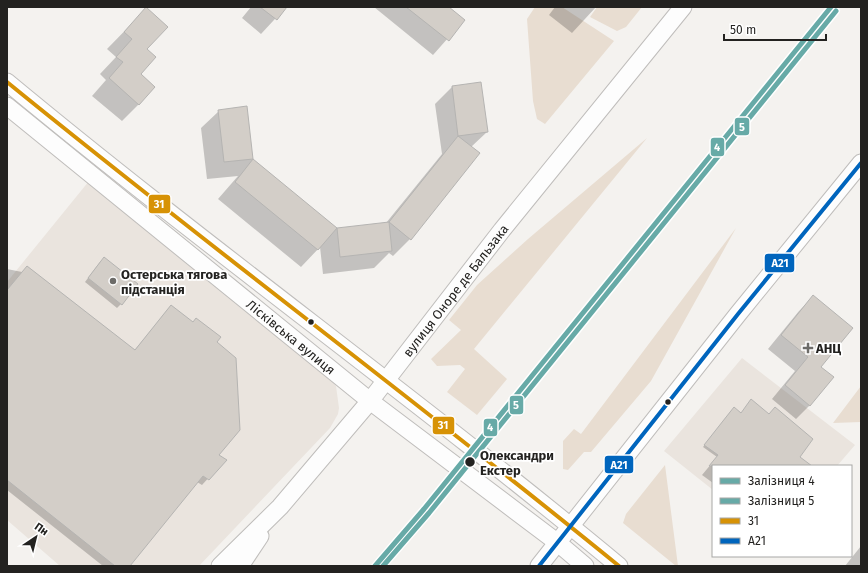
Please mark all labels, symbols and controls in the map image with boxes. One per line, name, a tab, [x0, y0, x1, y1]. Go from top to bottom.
scale bar	[724, 16, 826, 42]
text: 50 m	[730, 23, 756, 37]
line badge: 5	[734, 117, 750, 136]
text: 5	[739, 121, 745, 134]
line badge: 4	[710, 137, 725, 157]
text: 4	[714, 141, 720, 154]
line badge: 31	[148, 194, 171, 214]
text: 31	[153, 198, 164, 211]
street label: вулиця Оноре де Бальзака	[400, 221, 512, 360]
line badge: А21	[764, 253, 795, 273]
text: А21	[770, 257, 789, 270]
place label: Остерська тягова пiдстанцiя	[121, 267, 227, 297]
marker: Остерська тягова пiдстанцiя	[108, 276, 118, 286]
street label: Лісківська вулиця	[243, 297, 338, 378]
unlabelled marker	[306, 317, 316, 327]
place label: АНЦ	[815, 341, 841, 356]
marker: АНЦ	[803, 343, 813, 353]
line badge: 5	[509, 395, 524, 415]
unlabelled marker	[663, 397, 673, 407]
text: 5	[513, 399, 519, 412]
line badge: 31	[432, 416, 455, 435]
line badge: 4	[483, 418, 498, 437]
text: 31	[437, 419, 448, 432]
text: 4	[487, 421, 493, 434]
place label: Олександри Екстер	[480, 448, 554, 478]
marker: Олександри Екстер	[463, 455, 477, 469]
line badge: А21	[604, 455, 634, 474]
text: А21	[609, 459, 628, 472]
legend	[712, 465, 852, 557]
text: Залізниця 4	[748, 474, 815, 488]
text: Залізниця 5	[748, 494, 814, 508]
text: 31	[748, 514, 759, 528]
north arrow	[16, 517, 56, 557]
text: Пн	[32, 520, 51, 538]
text: А21	[748, 534, 766, 548]

